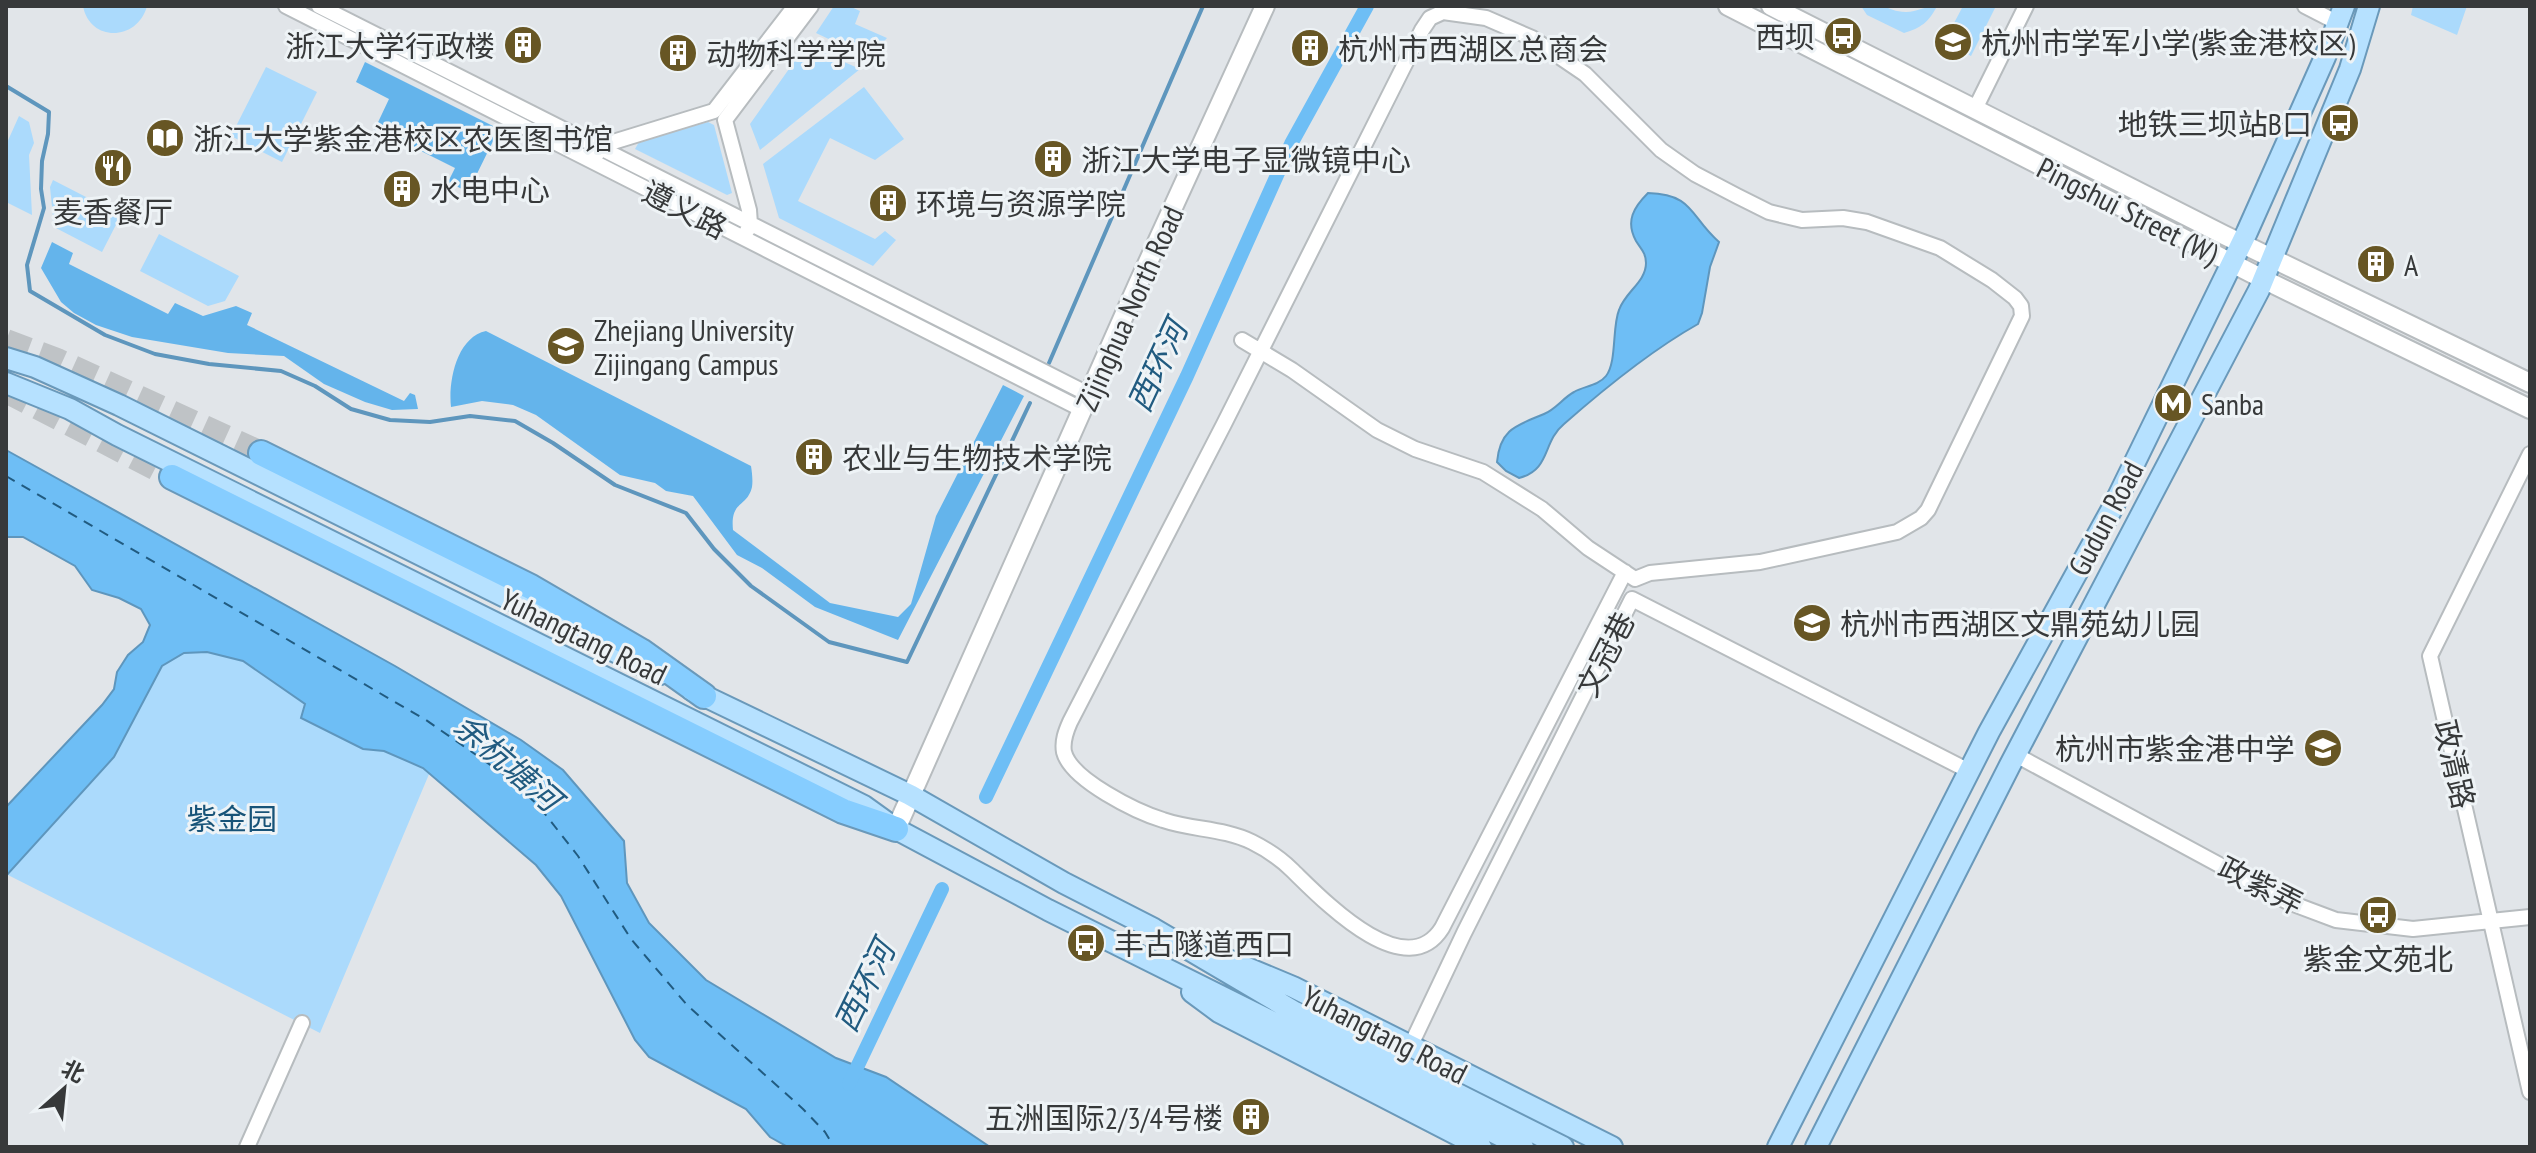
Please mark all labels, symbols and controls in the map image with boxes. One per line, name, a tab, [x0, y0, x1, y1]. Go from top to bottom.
bus stop icon: 西坝	[1822, 15, 1864, 57]
place label: 西坝	[1755, 17, 1815, 56]
school or university icon: 杭州市学军小学(紫金港校区)	[1932, 21, 1974, 63]
place label: 杭州市学军小学(紫金港校区)	[1981, 23, 2355, 62]
building icon: 浙江大学行政楼	[502, 24, 544, 66]
place label: 浙江大学行政楼	[285, 26, 495, 65]
building icon: 杭州市西湖区总商会	[1289, 27, 1331, 69]
place label: 杭州市西湖区总商会	[1338, 29, 1608, 68]
building icon: 动物科学学院	[657, 32, 699, 74]
place label: 动物科学学院	[706, 34, 886, 73]
bus stop icon: 地铁三坝站B口	[2319, 102, 2361, 144]
place label: 地铁三坝站B口	[2118, 104, 2312, 143]
library icon: 浙江大学紫金港校区农医图书馆	[144, 117, 186, 159]
place label: 浙江大学紫金港校区农医图书馆	[193, 119, 613, 158]
building icon: 浙江大学电子显微镜中心	[1032, 138, 1074, 180]
place label: 浙江大学电子显微镜中心	[1081, 140, 1411, 179]
restaurant icon: 麦香餐厅	[92, 147, 134, 189]
street label: Pingshui Street (W)	[2031, 148, 2225, 272]
building icon: 水电中心	[381, 168, 423, 210]
place label: 水电中心	[430, 170, 550, 209]
street label: 遵义路	[636, 171, 734, 247]
building icon: 环境与资源学院	[867, 182, 909, 224]
place label: 环境与资源学院	[916, 184, 1126, 223]
place label: 麦香餐厅	[53, 192, 173, 231]
street label: Zijinghua North Road	[1066, 199, 1192, 417]
building icon: A	[2355, 243, 2397, 285]
place label: A	[2404, 245, 2419, 284]
water label: 西环河	[1118, 308, 1199, 418]
place label: Zhejiang University Zijingang Campus	[594, 310, 794, 383]
school or university icon: Zhejiang University Zijingang Campus	[545, 325, 587, 367]
metro station icon: Sanba	[2152, 382, 2194, 424]
place label: Sanba	[2201, 384, 2264, 423]
building icon: 农业与生物技术学院	[793, 436, 835, 478]
place label: 农业与生物技术学院	[842, 438, 1112, 477]
street label: Gudun Road	[2059, 454, 2151, 582]
street label: Yuhangtang Road	[494, 579, 674, 693]
school or university icon: 杭州市西湖区文鼎苑幼儿园	[1791, 602, 1833, 644]
place label: 杭州市西湖区文鼎苑幼儿园	[1840, 604, 2200, 643]
street label: 文冠巷	[1567, 605, 1643, 703]
water label: 余杭塘河	[446, 704, 575, 824]
street label: 政清路	[2426, 716, 2484, 812]
school or university icon: 杭州市紫金港中学	[2302, 727, 2344, 769]
place label: 杭州市紫金港中学	[2055, 729, 2295, 768]
park label: 紫金园	[187, 799, 277, 838]
street label: 政紫弄	[2212, 847, 2310, 923]
bus stop icon: 紫金文苑北	[2357, 894, 2399, 936]
bus stop icon: 丰古隧道西口	[1065, 922, 1107, 964]
place label: 丰古隧道西口	[1114, 924, 1294, 963]
water label: 西环河	[824, 928, 907, 1038]
place label: 紫金文苑北	[2303, 939, 2453, 978]
street label: Yuhangtang Road	[1296, 976, 1474, 1092]
north arrow	[24, 1049, 104, 1129]
text: 北	[57, 1054, 89, 1089]
building icon: 五洲国际2/3/4号楼	[1230, 1096, 1272, 1138]
place label: 五洲国际2/3/4号楼	[985, 1098, 1223, 1137]

